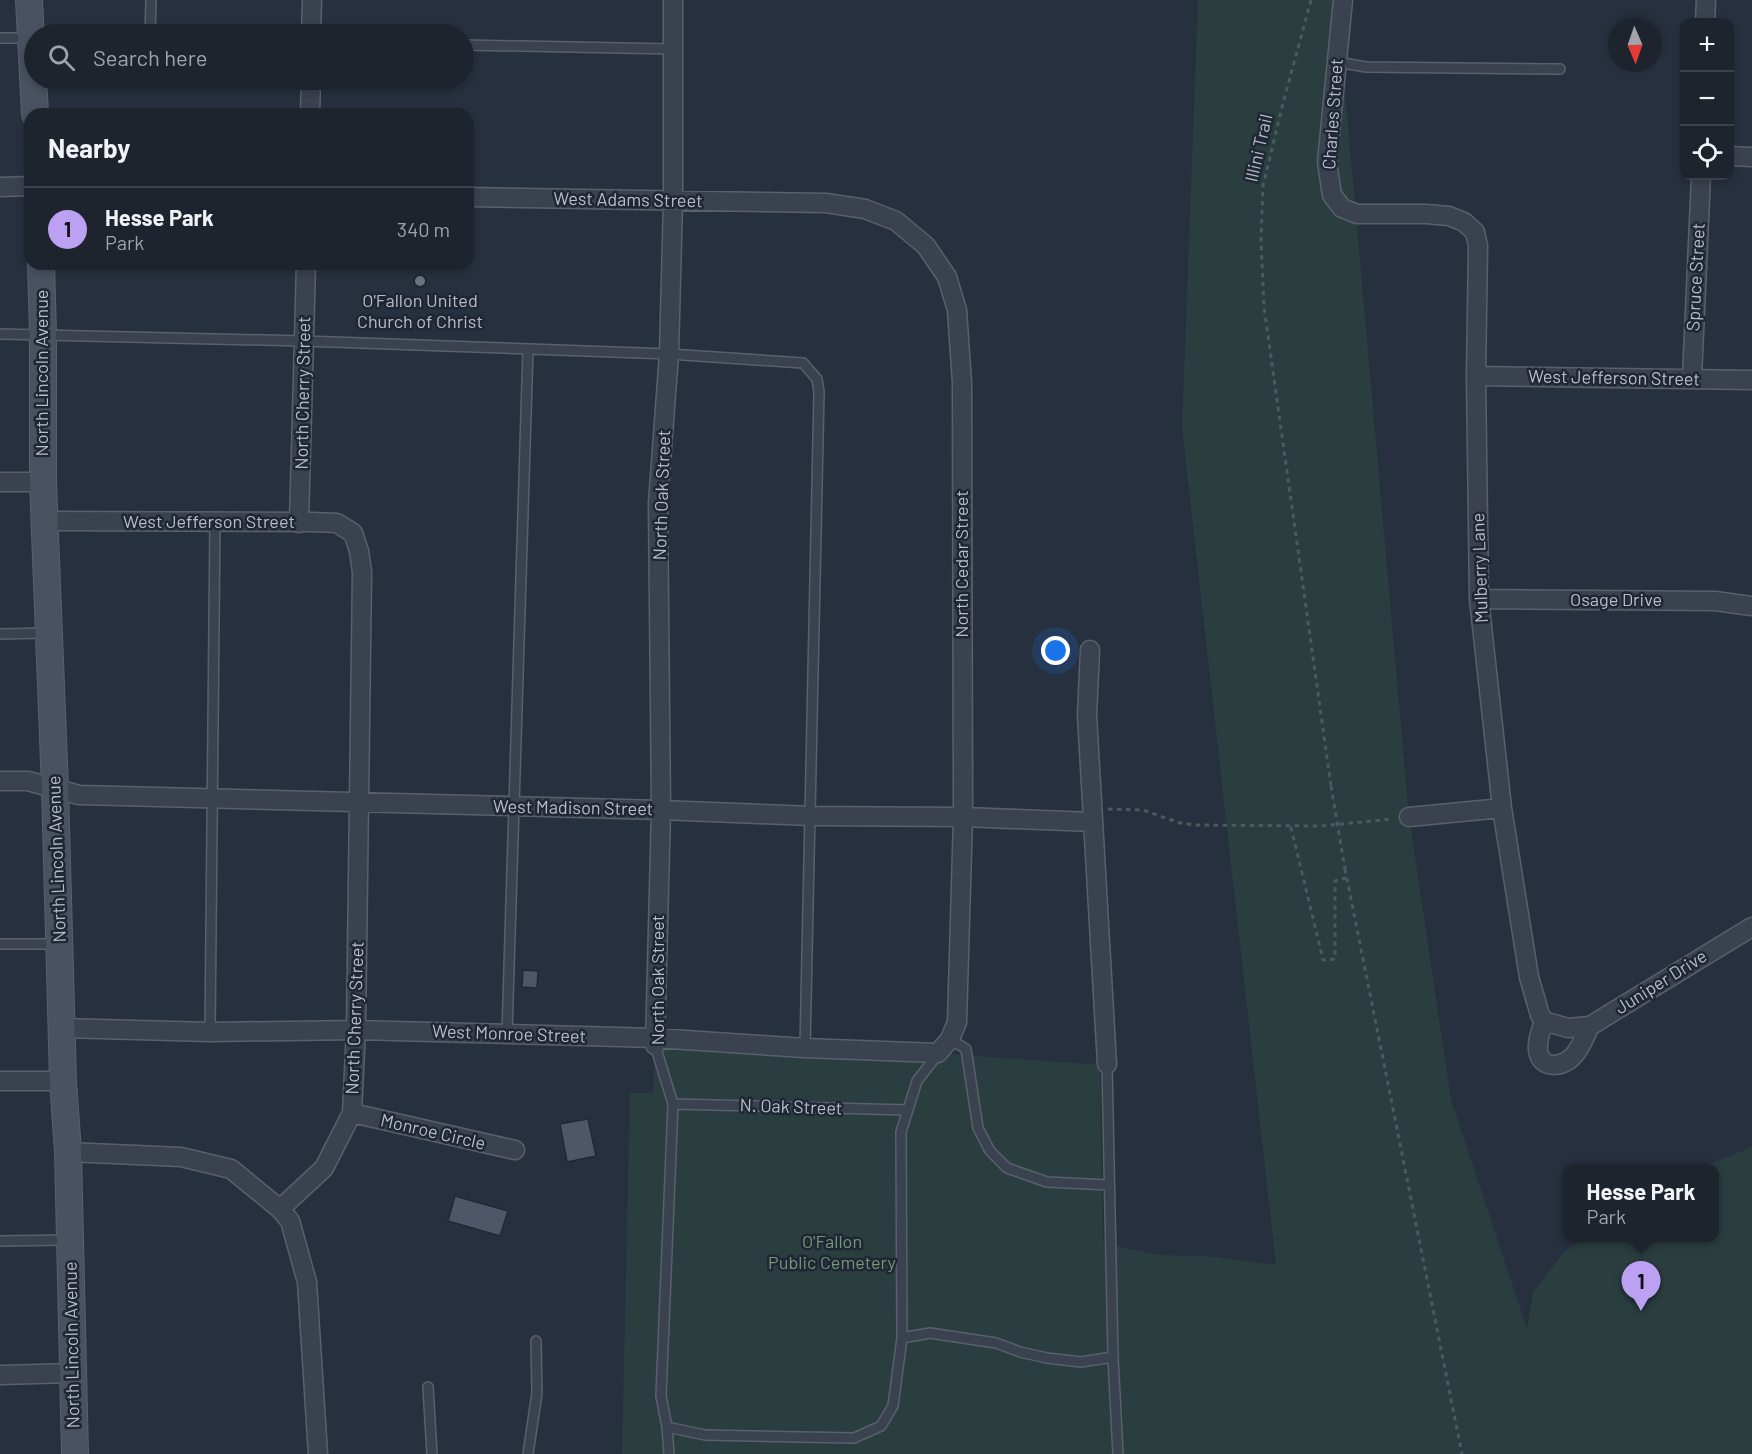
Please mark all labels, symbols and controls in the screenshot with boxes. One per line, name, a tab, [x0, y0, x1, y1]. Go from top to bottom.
north arrow	[1608, 18, 1662, 72]
map controls	[1680, 18, 1734, 180]
button: +	[1680, 18, 1734, 72]
search box	[24, 24, 474, 90]
icon: search	[45, 41, 78, 74]
text: Search here	[93, 44, 207, 70]
street label: Charles Street	[1317, 58, 1347, 170]
button: −	[1680, 72, 1734, 126]
street label: Illini Trail	[1240, 112, 1277, 184]
button: locate	[1680, 126, 1734, 180]
text: Nearby	[48, 132, 130, 163]
street label: West Adams Street	[553, 187, 703, 211]
text: Hesse Park	[105, 204, 214, 230]
text: 1	[64, 217, 71, 241]
text: 340 m	[397, 217, 450, 241]
street label: Spruce Street	[1681, 222, 1709, 332]
text: Park	[105, 230, 144, 254]
marker: O'Fallon United Church of Christ	[413, 274, 427, 288]
place label: O'Fallon United Church of Christ	[357, 289, 483, 332]
street label: North Lincoln Avenue	[30, 290, 52, 456]
street label: North Cherry Street	[290, 316, 314, 470]
street label: West Jefferson Street	[1528, 365, 1700, 389]
street label: North Oak Street	[648, 429, 674, 561]
street label: North Cedar Street	[950, 490, 972, 638]
street label: West Jefferson Street	[123, 510, 295, 532]
street label: Mulberry Lane	[1466, 513, 1492, 623]
street label: Osage Drive	[1570, 588, 1662, 610]
your location	[1041, 636, 1070, 665]
street label: North Lincoln Avenue	[42, 775, 70, 943]
street label: West Madison Street	[493, 795, 653, 819]
street label: North Oak Street	[646, 915, 668, 1045]
street label: North Cherry Street	[340, 941, 368, 1095]
street label: Juniper Drive	[1611, 944, 1710, 1018]
street label: West Monroe Street	[432, 1019, 586, 1047]
street label: N. Oak Street	[739, 1093, 843, 1119]
street label: Monroe Circle	[379, 1108, 488, 1154]
popup	[1563, 1164, 1719, 1242]
text: Hesse Park	[1587, 1178, 1695, 1204]
text: Park	[1587, 1204, 1626, 1228]
park label: O'Fallon Public Cemetery	[768, 1230, 896, 1273]
street label: North Lincoln Avenue	[59, 1261, 83, 1429]
pin: 1	[1622, 1262, 1660, 1311]

